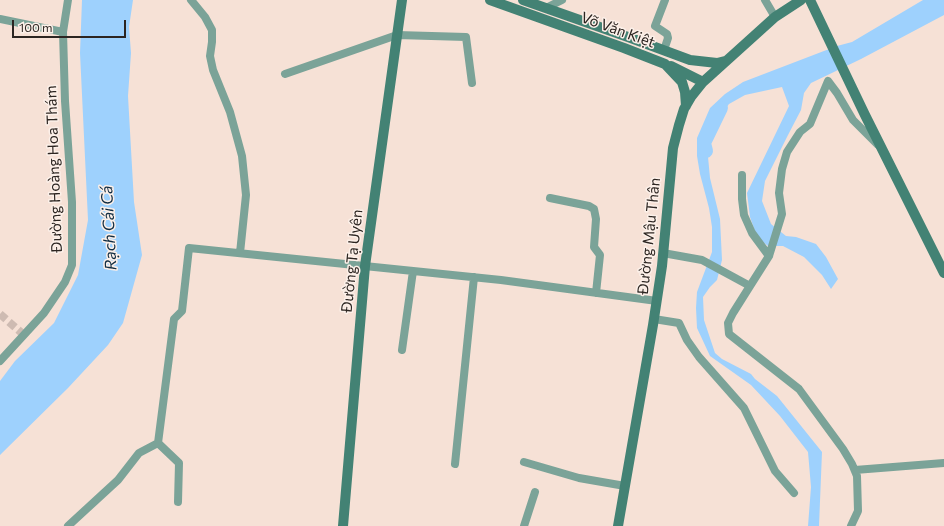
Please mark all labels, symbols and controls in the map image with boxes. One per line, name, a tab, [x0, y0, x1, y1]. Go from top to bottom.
street label: Võ Văn Kiệt	[578, 8, 658, 52]
scale bar	[14, 12, 128, 38]
text: 100 m	[19, 20, 53, 34]
street label: Đường Hoàng Hoa Thám	[42, 85, 66, 253]
street label: Đường Mậu Thân	[634, 177, 664, 295]
water label: Rạch Cái Cá	[97, 185, 121, 271]
street label: Đường Tạ Uyên	[338, 209, 366, 313]

